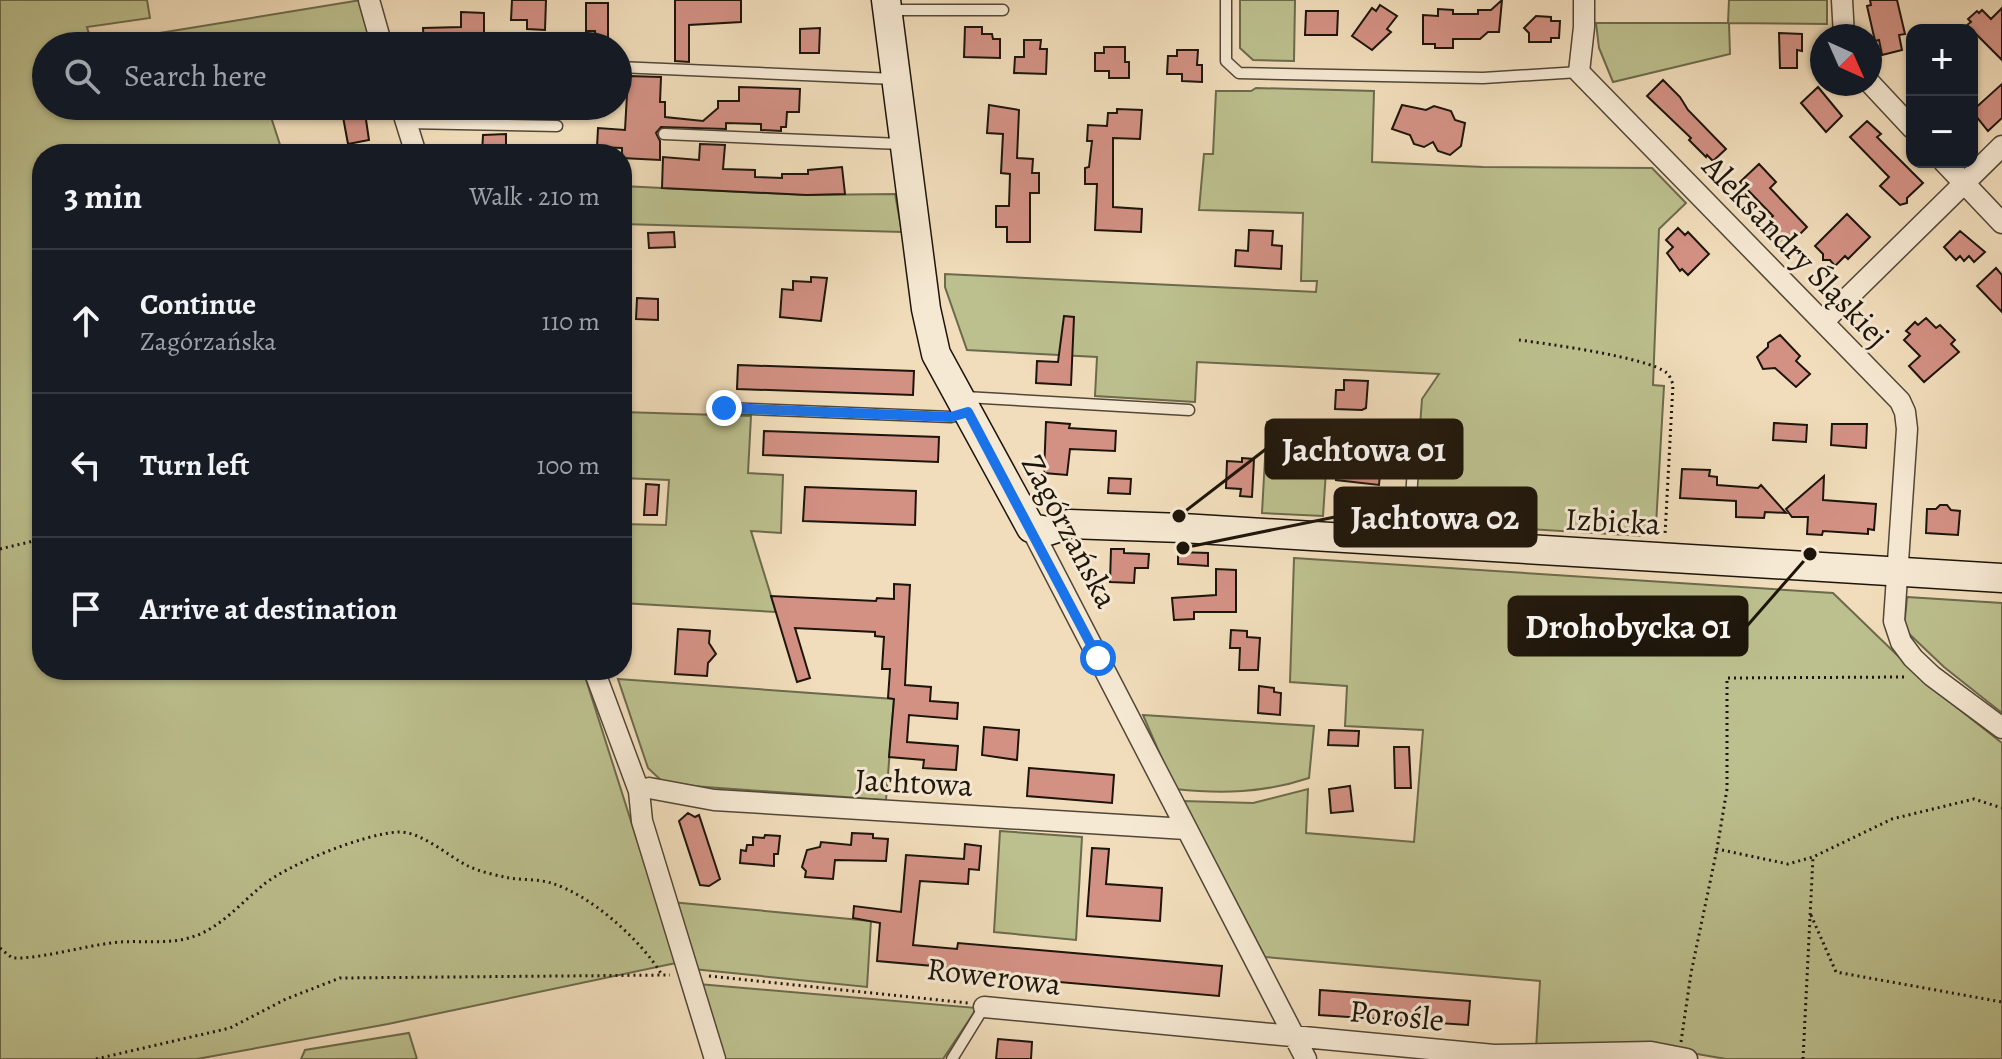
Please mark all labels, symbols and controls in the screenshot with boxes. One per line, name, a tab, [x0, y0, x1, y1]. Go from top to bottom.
north arrow	[1810, 24, 1882, 96]
map controls	[1906, 24, 1978, 168]
button: +	[1906, 24, 1978, 96]
search box	[32, 32, 632, 120]
icon: search	[60, 54, 104, 98]
text: Search here	[124, 56, 267, 96]
button: −	[1906, 96, 1978, 168]
street label: Aleksandry Śląskiej	[1692, 145, 1899, 357]
text: 3 min	[64, 173, 142, 220]
text: Walk · 210 m	[469, 179, 600, 214]
text: Continue	[140, 284, 256, 324]
icon: ahead	[64, 299, 108, 343]
text: 110 m	[542, 304, 600, 339]
text: Zagórzańska	[140, 324, 276, 359]
route end	[706, 390, 742, 426]
callout: Jachtowa 01	[1266, 420, 1462, 478]
text: Jachtowa 01	[1282, 426, 1446, 473]
icon: left	[64, 443, 108, 487]
text: Turn left	[140, 445, 249, 485]
street label: Zagórzańska	[1011, 447, 1129, 616]
text: 100 m	[537, 448, 600, 483]
callout: Jachtowa 02	[1335, 488, 1536, 546]
text: Jachtowa 02	[1351, 494, 1519, 541]
street label: Izbicka	[1564, 497, 1662, 545]
icon: arrive	[64, 587, 108, 631]
text: Arrive at destination	[140, 589, 397, 629]
callout: Drohobycka 01	[1509, 597, 1747, 655]
text: Drohobycka 01	[1525, 603, 1731, 650]
route start	[1080, 640, 1116, 676]
street label: Jachtowa	[854, 757, 974, 807]
street label: Rowerowa	[924, 946, 1064, 1006]
street label: Porośle	[1347, 988, 1447, 1042]

